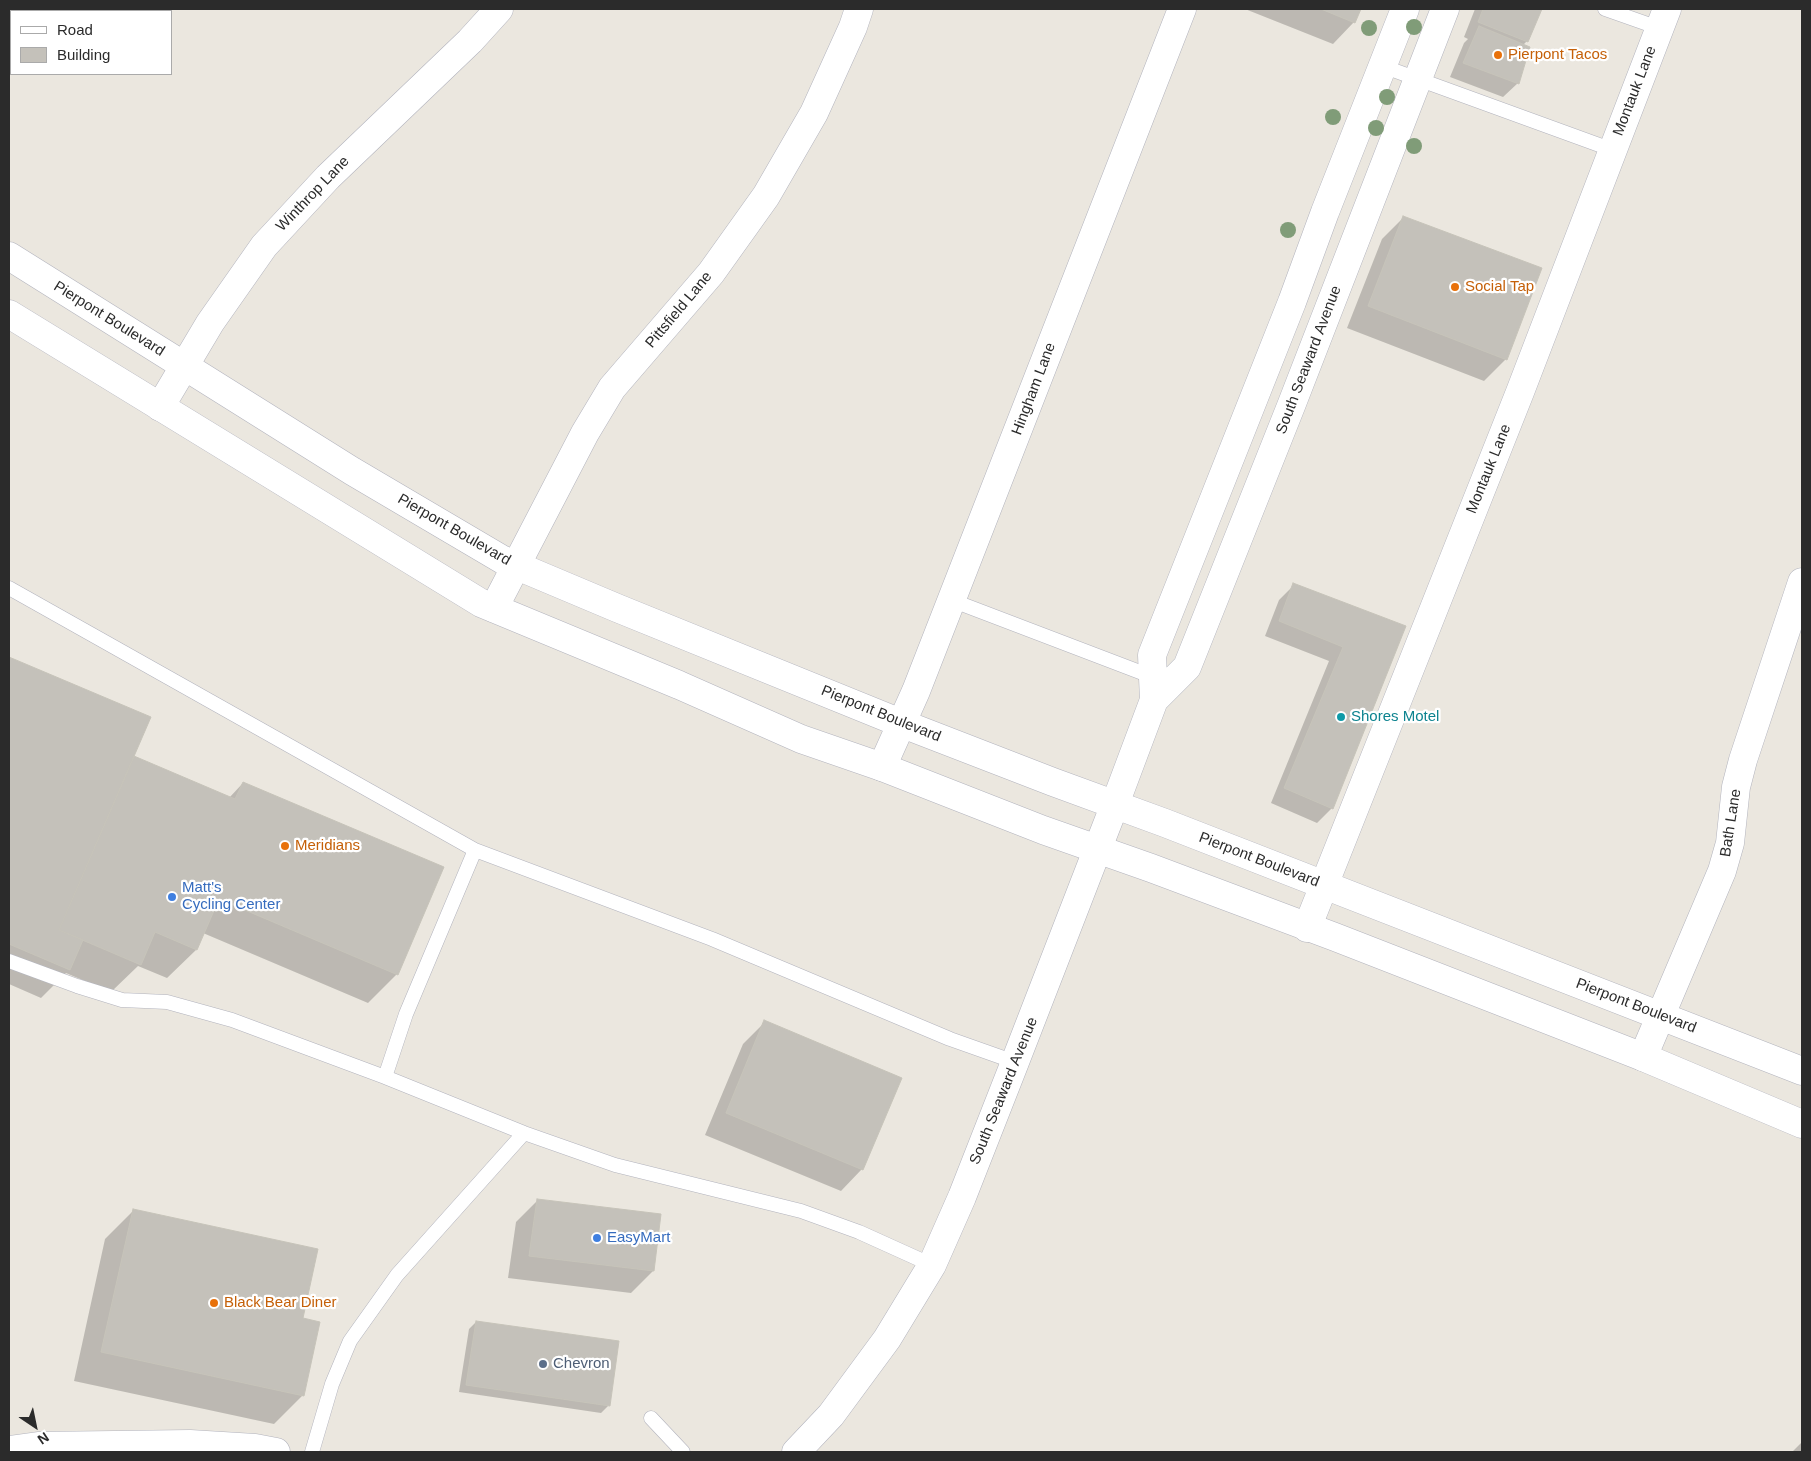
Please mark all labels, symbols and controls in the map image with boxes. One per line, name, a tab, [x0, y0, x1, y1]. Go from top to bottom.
legend	[10, 10, 172, 75]
text: Road	[57, 21, 93, 38]
street label: Montauk Lane	[1610, 43, 1660, 139]
text: Building	[57, 46, 110, 63]
place label: Pierpont Tacos	[1508, 46, 1607, 64]
marker: Pierpont Tacos	[1492, 49, 1504, 61]
street label: Winthrop Lane	[273, 153, 353, 235]
street label: Pittsfield Lane	[642, 268, 716, 352]
street label: Pierpont Boulevard	[50, 278, 168, 360]
place label: Social Tap	[1465, 278, 1534, 296]
marker: Social Tap	[1449, 281, 1461, 293]
street label: South Seaward Avenue	[1272, 283, 1346, 437]
street label: Hingham Lane	[1008, 340, 1060, 438]
street label: Montauk Lane	[1463, 422, 1515, 516]
street label: Pierpont Boulevard	[394, 490, 514, 570]
street label: Pierpont Boulevard	[818, 682, 944, 746]
place label: Shores Motel	[1351, 708, 1439, 726]
marker: Shores Motel	[1335, 711, 1347, 723]
street label: Bath Lane	[1717, 788, 1745, 858]
street label: Pierpont Boulevard	[1196, 829, 1322, 891]
place label: Meridians	[295, 837, 360, 855]
marker: Meridians	[279, 840, 291, 852]
place label: Matt's Cycling Center	[182, 879, 280, 914]
marker: Matt's Cycling Center	[166, 891, 178, 903]
street label: Pierpont Boulevard	[1573, 975, 1699, 1037]
street label: South Seaward Avenue	[966, 1015, 1042, 1167]
place label: EasyMart	[607, 1229, 670, 1247]
marker: EasyMart	[591, 1232, 603, 1244]
place label: Black Bear Diner	[224, 1294, 337, 1312]
marker: Black Bear Diner	[208, 1297, 220, 1309]
place label: Chevron	[553, 1355, 610, 1373]
marker: Chevron	[537, 1358, 549, 1370]
north arrow	[10, 1401, 60, 1451]
text: N	[35, 1429, 52, 1448]

